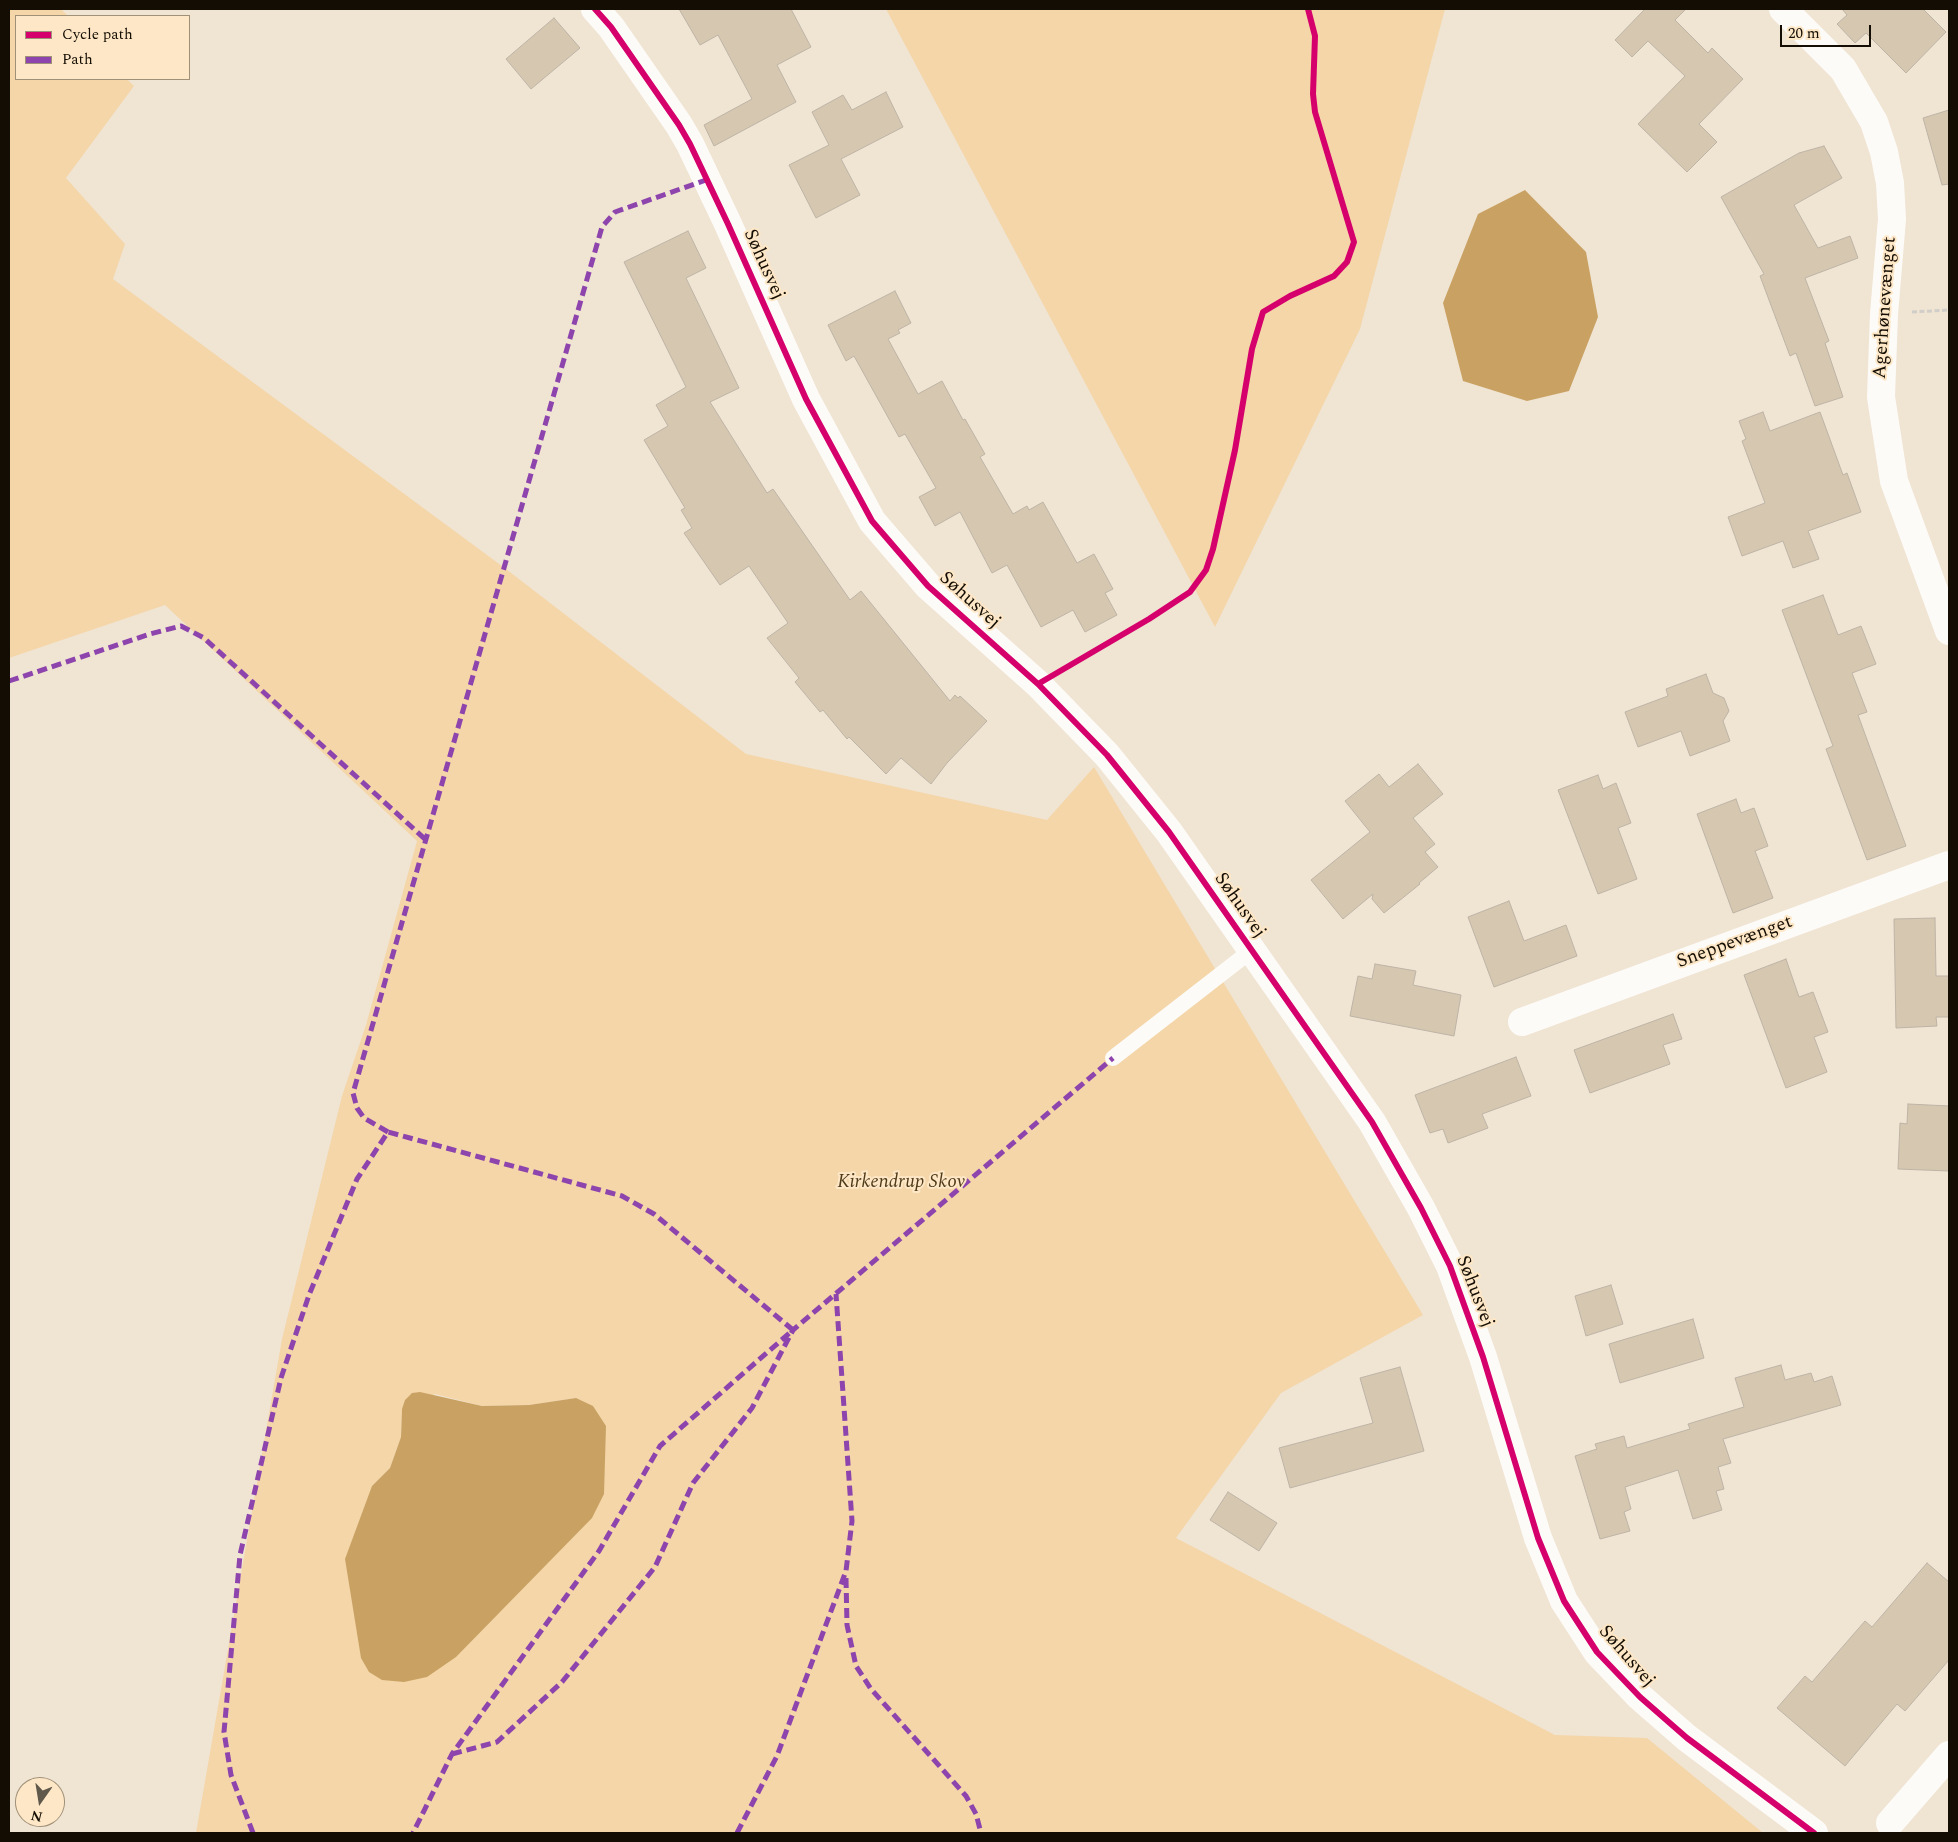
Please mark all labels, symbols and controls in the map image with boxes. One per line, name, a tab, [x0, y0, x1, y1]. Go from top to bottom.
legend	[15, 15, 190, 80]
scale bar	[1783, 15, 1874, 47]
text: 20 m	[1788, 22, 1820, 45]
text: Cycle path	[62, 23, 133, 46]
text: Path	[62, 48, 93, 71]
street label: Søhusvej	[737, 226, 789, 304]
street label: Agerhønevænget	[1870, 236, 1902, 380]
street label: Søhusvej	[934, 567, 1004, 635]
street label: Søhusvej	[1208, 869, 1270, 943]
street label: Sneppevænget	[1674, 912, 1796, 974]
park label: Kirkendrup Skov	[837, 1172, 965, 1194]
street label: Søhusvej	[1450, 1253, 1498, 1331]
street label: Søhusvej	[1593, 1621, 1659, 1693]
north arrow	[15, 1777, 65, 1827]
text: N	[29, 1805, 45, 1828]

